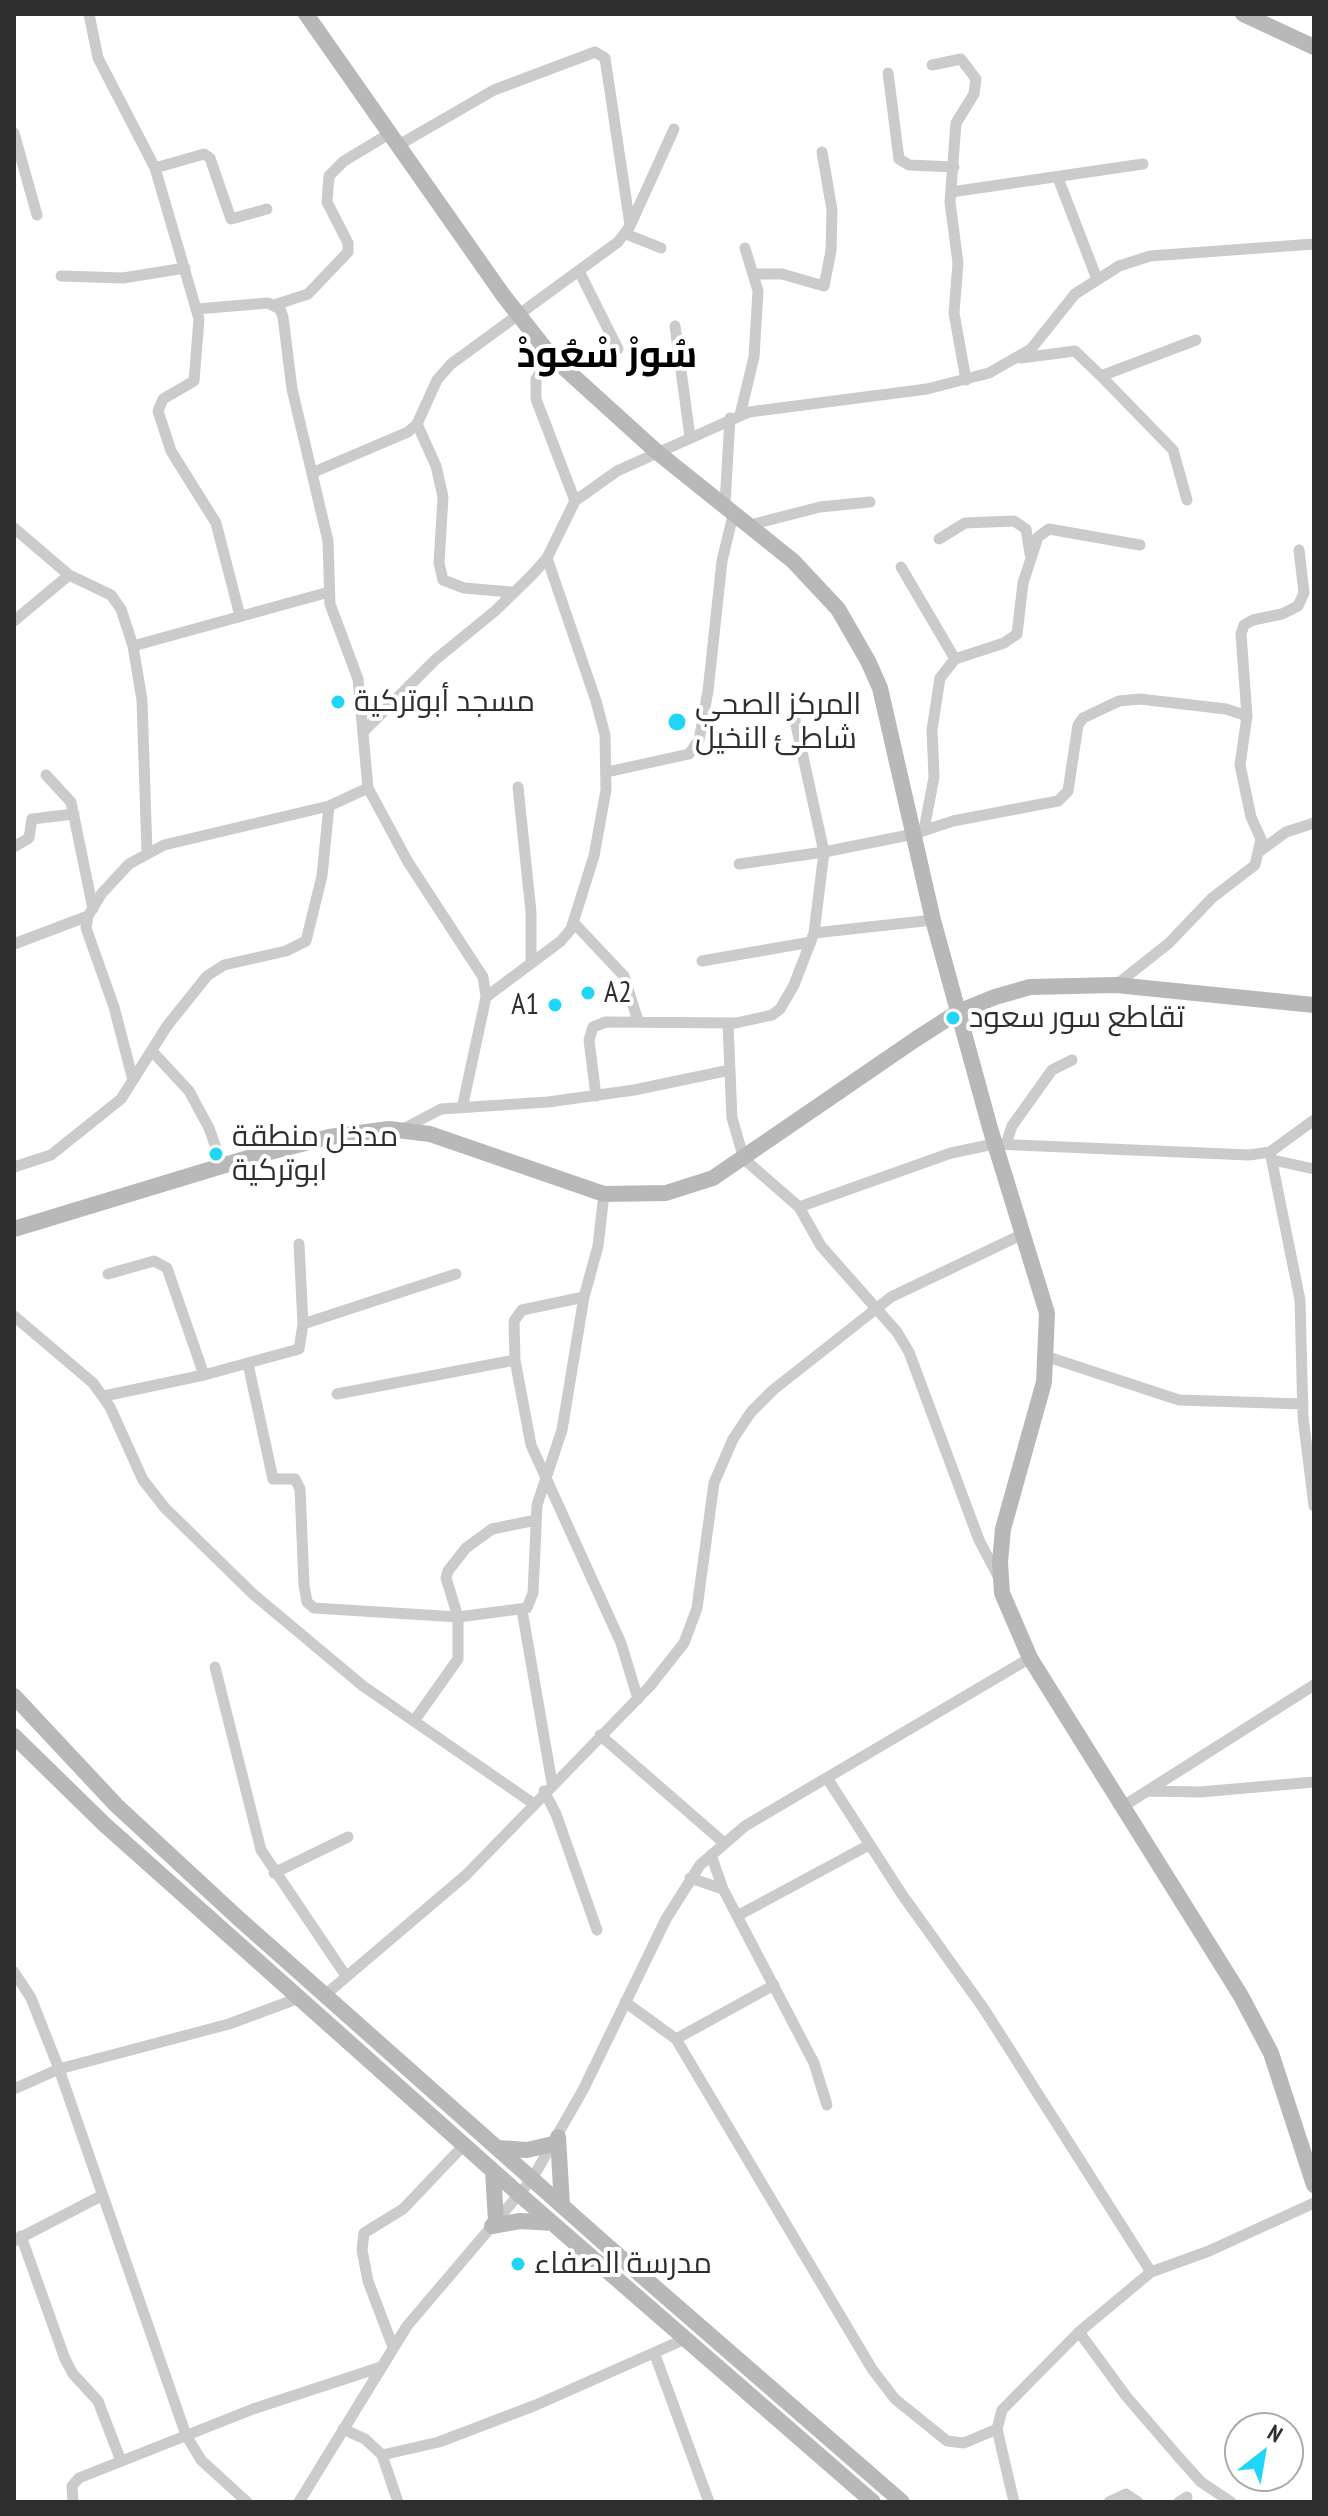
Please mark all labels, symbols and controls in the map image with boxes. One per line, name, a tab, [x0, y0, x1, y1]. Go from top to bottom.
district label: سُورْ سْعُودْ	[517, 333, 697, 379]
place label: مسجد أبوتركية	[354, 684, 535, 720]
place label: المركز الصحي شاطئ النخيل	[695, 687, 861, 758]
marker: مسجد أبوتركية	[329, 693, 347, 711]
marker: المركز الصحي شاطئ النخيل	[666, 711, 688, 733]
place label: A2	[604, 975, 632, 1011]
marker: A2	[579, 984, 597, 1002]
place label: A1	[511, 987, 539, 1023]
marker: A1	[546, 996, 564, 1014]
place label: تقاطع سور سعود	[969, 1000, 1185, 1036]
marker: تقاطع سور سعود	[944, 1009, 962, 1027]
place label: مدخل منطقة ابوتركية	[232, 1119, 398, 1190]
marker: مدخل منطقة ابوتركية	[207, 1145, 225, 1163]
place label: مدرسة الصفاء	[534, 2246, 712, 2282]
marker: مدرسة الصفاء	[509, 2255, 527, 2273]
north arrow	[1224, 2412, 1304, 2492]
text: N	[1263, 2418, 1288, 2448]

